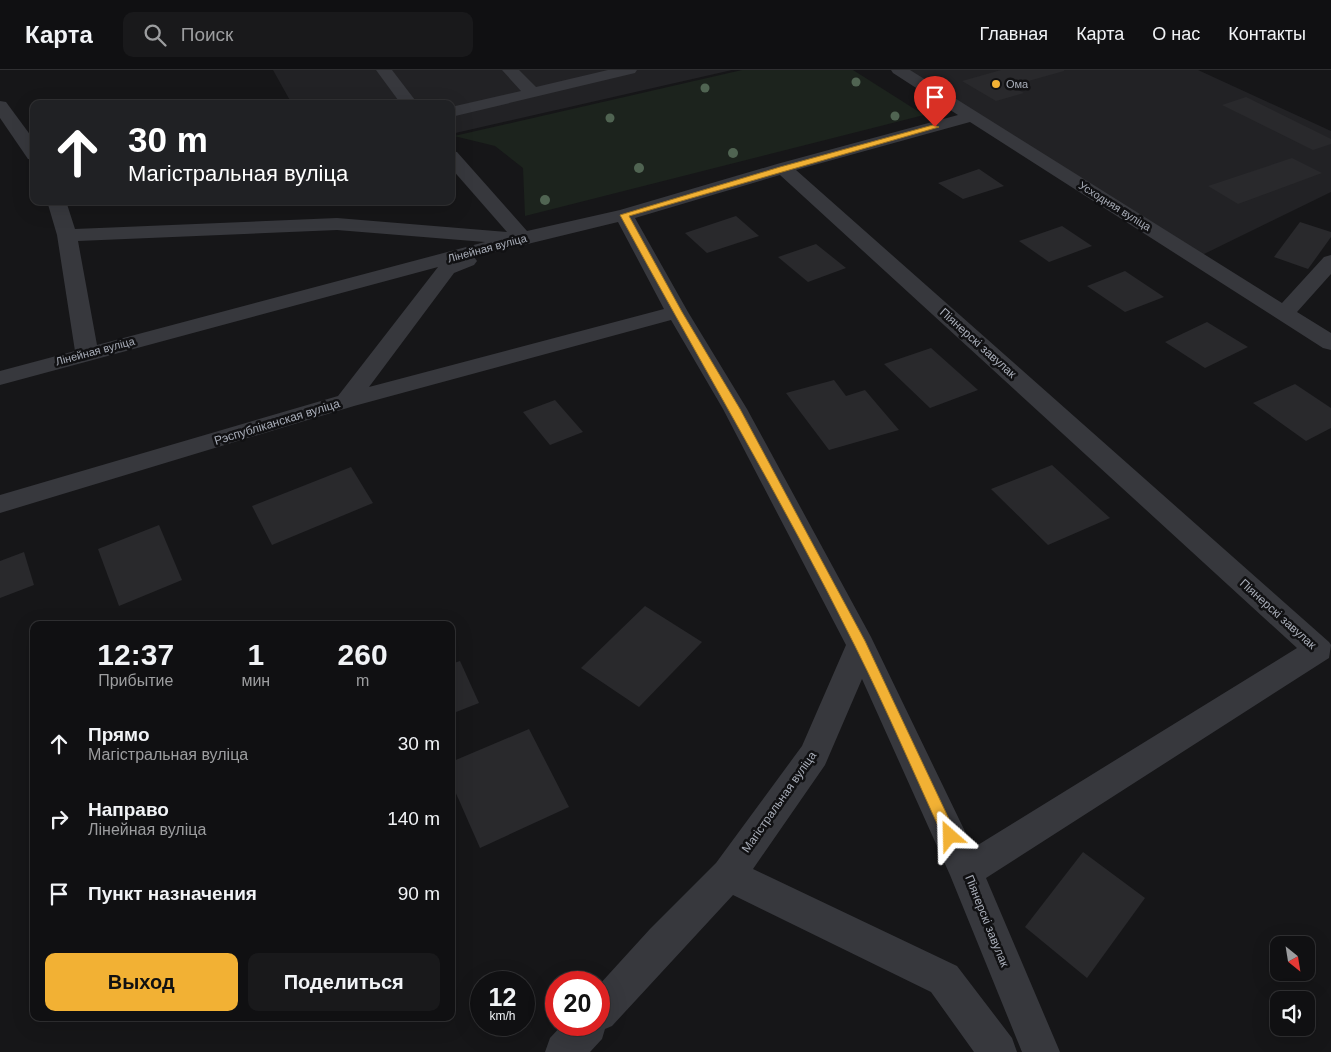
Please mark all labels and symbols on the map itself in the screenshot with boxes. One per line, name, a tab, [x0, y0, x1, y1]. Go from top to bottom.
pin	[914, 76, 956, 127]
marker: Ома	[990, 78, 1002, 90]
place label: Ома	[1006, 78, 1029, 90]
street label: Усходняя вуліца	[1077, 179, 1154, 233]
street label: Лінейная вуліца	[446, 231, 529, 264]
street label: Піянерскі завулак	[937, 305, 1020, 381]
street label: Лінейная вуліца	[54, 334, 137, 367]
street label: Рэспубліканская вуліца	[213, 396, 342, 448]
street label: Піянерскі завулак	[1237, 576, 1320, 652]
street label: Магістральная вуліца	[739, 749, 819, 855]
position arrow	[923, 809, 975, 861]
street label: Піянерскі завулак	[962, 873, 1012, 970]
north arrow	[1270, 936, 1315, 981]
speed limit sign: 20	[545, 971, 610, 1036]

